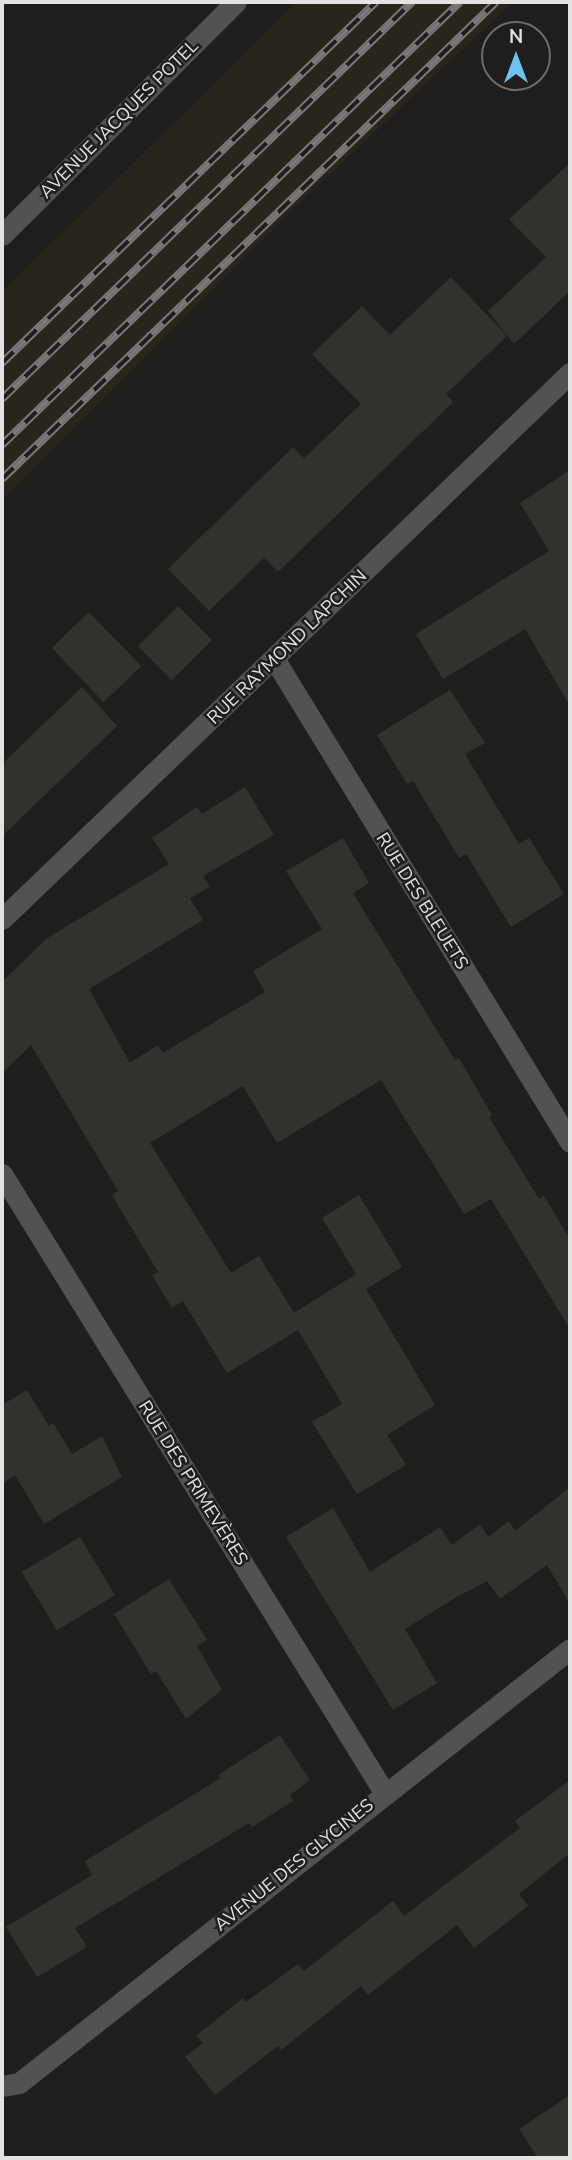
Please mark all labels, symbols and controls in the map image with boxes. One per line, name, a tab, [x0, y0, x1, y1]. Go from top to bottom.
north arrow	[481, 21, 551, 91]
text: N	[509, 24, 523, 50]
street label: AVENUE JACQUES POTEL	[35, 35, 203, 203]
street label: RUE RAYMOND LAPCHIN	[203, 565, 371, 729]
street label: RUE DES BLEUETS	[371, 829, 473, 973]
street label: RUE DES PRIMEVÈRES	[134, 1397, 252, 1569]
street label: AVENUE DES GLYCINES	[210, 1794, 378, 1936]

